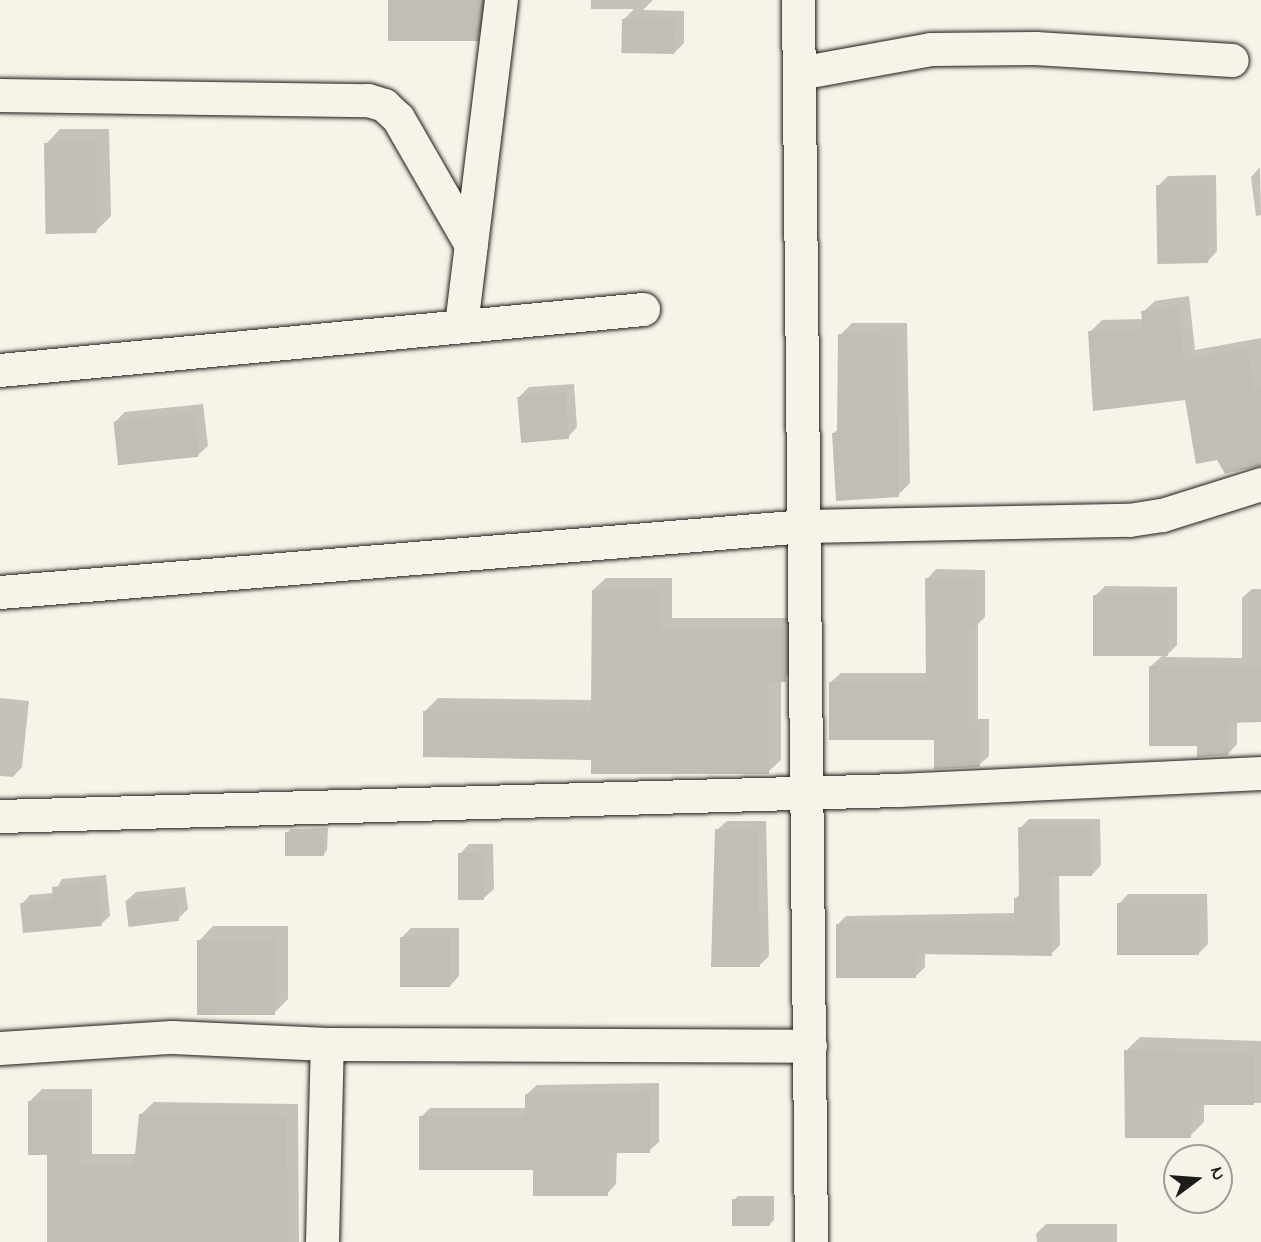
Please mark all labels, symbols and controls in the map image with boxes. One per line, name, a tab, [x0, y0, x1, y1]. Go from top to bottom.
north arrow	[1163, 1144, 1233, 1214]
text: N	[1202, 1164, 1231, 1184]

